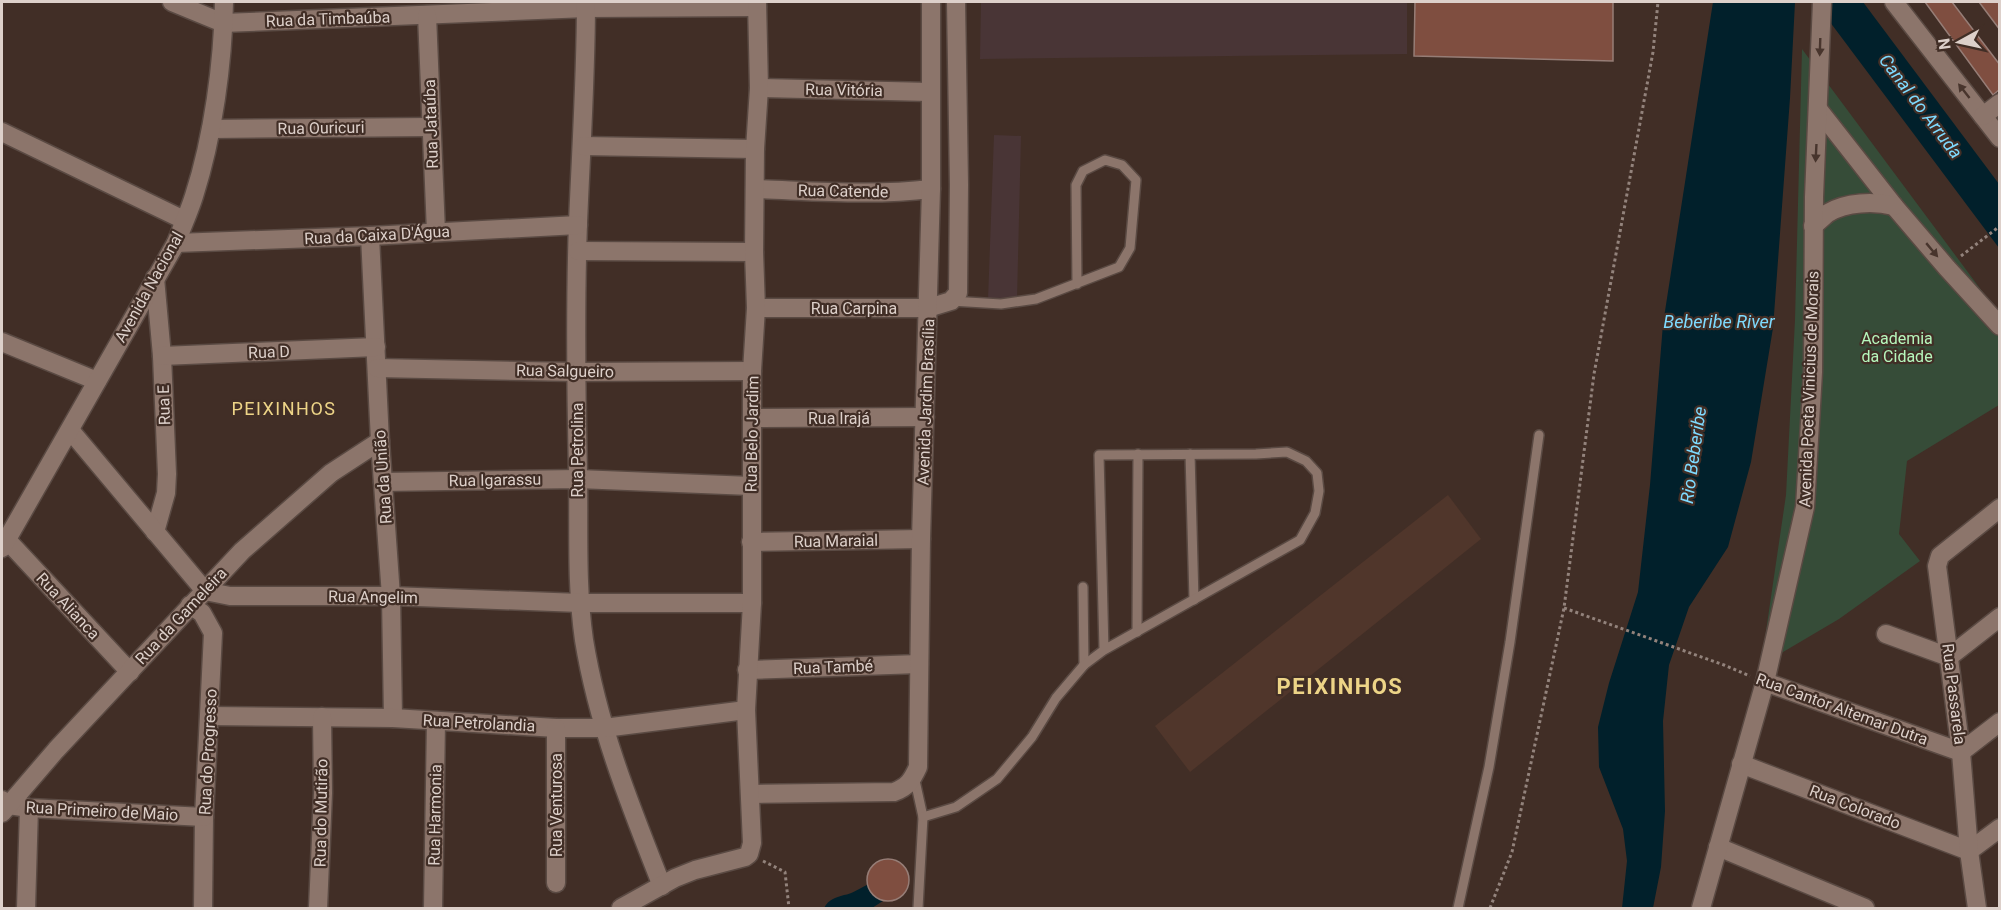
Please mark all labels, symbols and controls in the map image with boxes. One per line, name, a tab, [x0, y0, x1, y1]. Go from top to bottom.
street label: Rua da Timbaúba	[266, 7, 390, 31]
north arrow	[1929, 12, 1989, 72]
one-way arrow	[1816, 37, 1825, 56]
text: N	[1934, 37, 1955, 51]
water label: Canal do Arruda	[1875, 50, 1967, 162]
street label: Rua Jataúba	[420, 79, 442, 169]
street label: Rua Vitória	[805, 80, 883, 100]
one-way arrow	[1958, 84, 1970, 99]
street label: Rua Ouricuri	[277, 118, 365, 138]
one-way arrow	[1811, 144, 1820, 163]
street label: Rua Catende	[798, 181, 888, 201]
street label: Rua da Caixa D'Água	[304, 222, 450, 248]
street label: Avenida Nacional	[111, 228, 187, 346]
one-way arrow	[1925, 242, 1938, 257]
street label: Avenida Poeta Vinicius de Morais	[1795, 270, 1823, 508]
street label: Rua Carpina	[811, 299, 897, 318]
water label: Beberibe River	[1663, 311, 1776, 332]
street label: Avenida Jardim Brasília	[914, 318, 938, 486]
park label: Academia da Cidade	[1861, 329, 1933, 366]
street label: Rua D	[248, 342, 290, 362]
street label: Rua Salgueiro	[516, 361, 614, 381]
street label: Rua Belo Jardim	[741, 376, 763, 492]
street label: Rua E	[154, 384, 174, 426]
district label: PEIXINHOS	[231, 398, 337, 419]
street label: Rua Petrolina	[568, 403, 587, 497]
water label: Rio Beberibe	[1676, 405, 1710, 505]
street label: Rua Irajá	[808, 409, 870, 428]
street label: Rua da União	[370, 429, 396, 525]
street label: Rua Igarassu	[449, 470, 541, 490]
street label: Rua Maraial	[794, 531, 878, 551]
street label: Rua da Gameleira	[131, 564, 231, 668]
street label: Rua Alianca	[32, 569, 104, 643]
street label: Rua Angelim	[328, 587, 418, 607]
street label: Rua Passarela	[1938, 642, 1970, 746]
street label: Rua També	[793, 656, 873, 678]
street label: Rua Cantor Altemar Dutra	[1754, 669, 1930, 749]
district label: PEIXINHOS	[1277, 674, 1403, 699]
street label: Rua do Progresso	[195, 688, 221, 816]
street label: Rua Petrolandia	[422, 711, 536, 735]
street label: Rua Venturosa	[547, 753, 566, 857]
street label: Rua do Mutirão	[311, 759, 331, 867]
street label: Rua Harmonia	[425, 764, 445, 866]
street label: Rua Colorado	[1807, 781, 1903, 833]
street label: Rua Primeiro de Maio	[25, 798, 179, 824]

